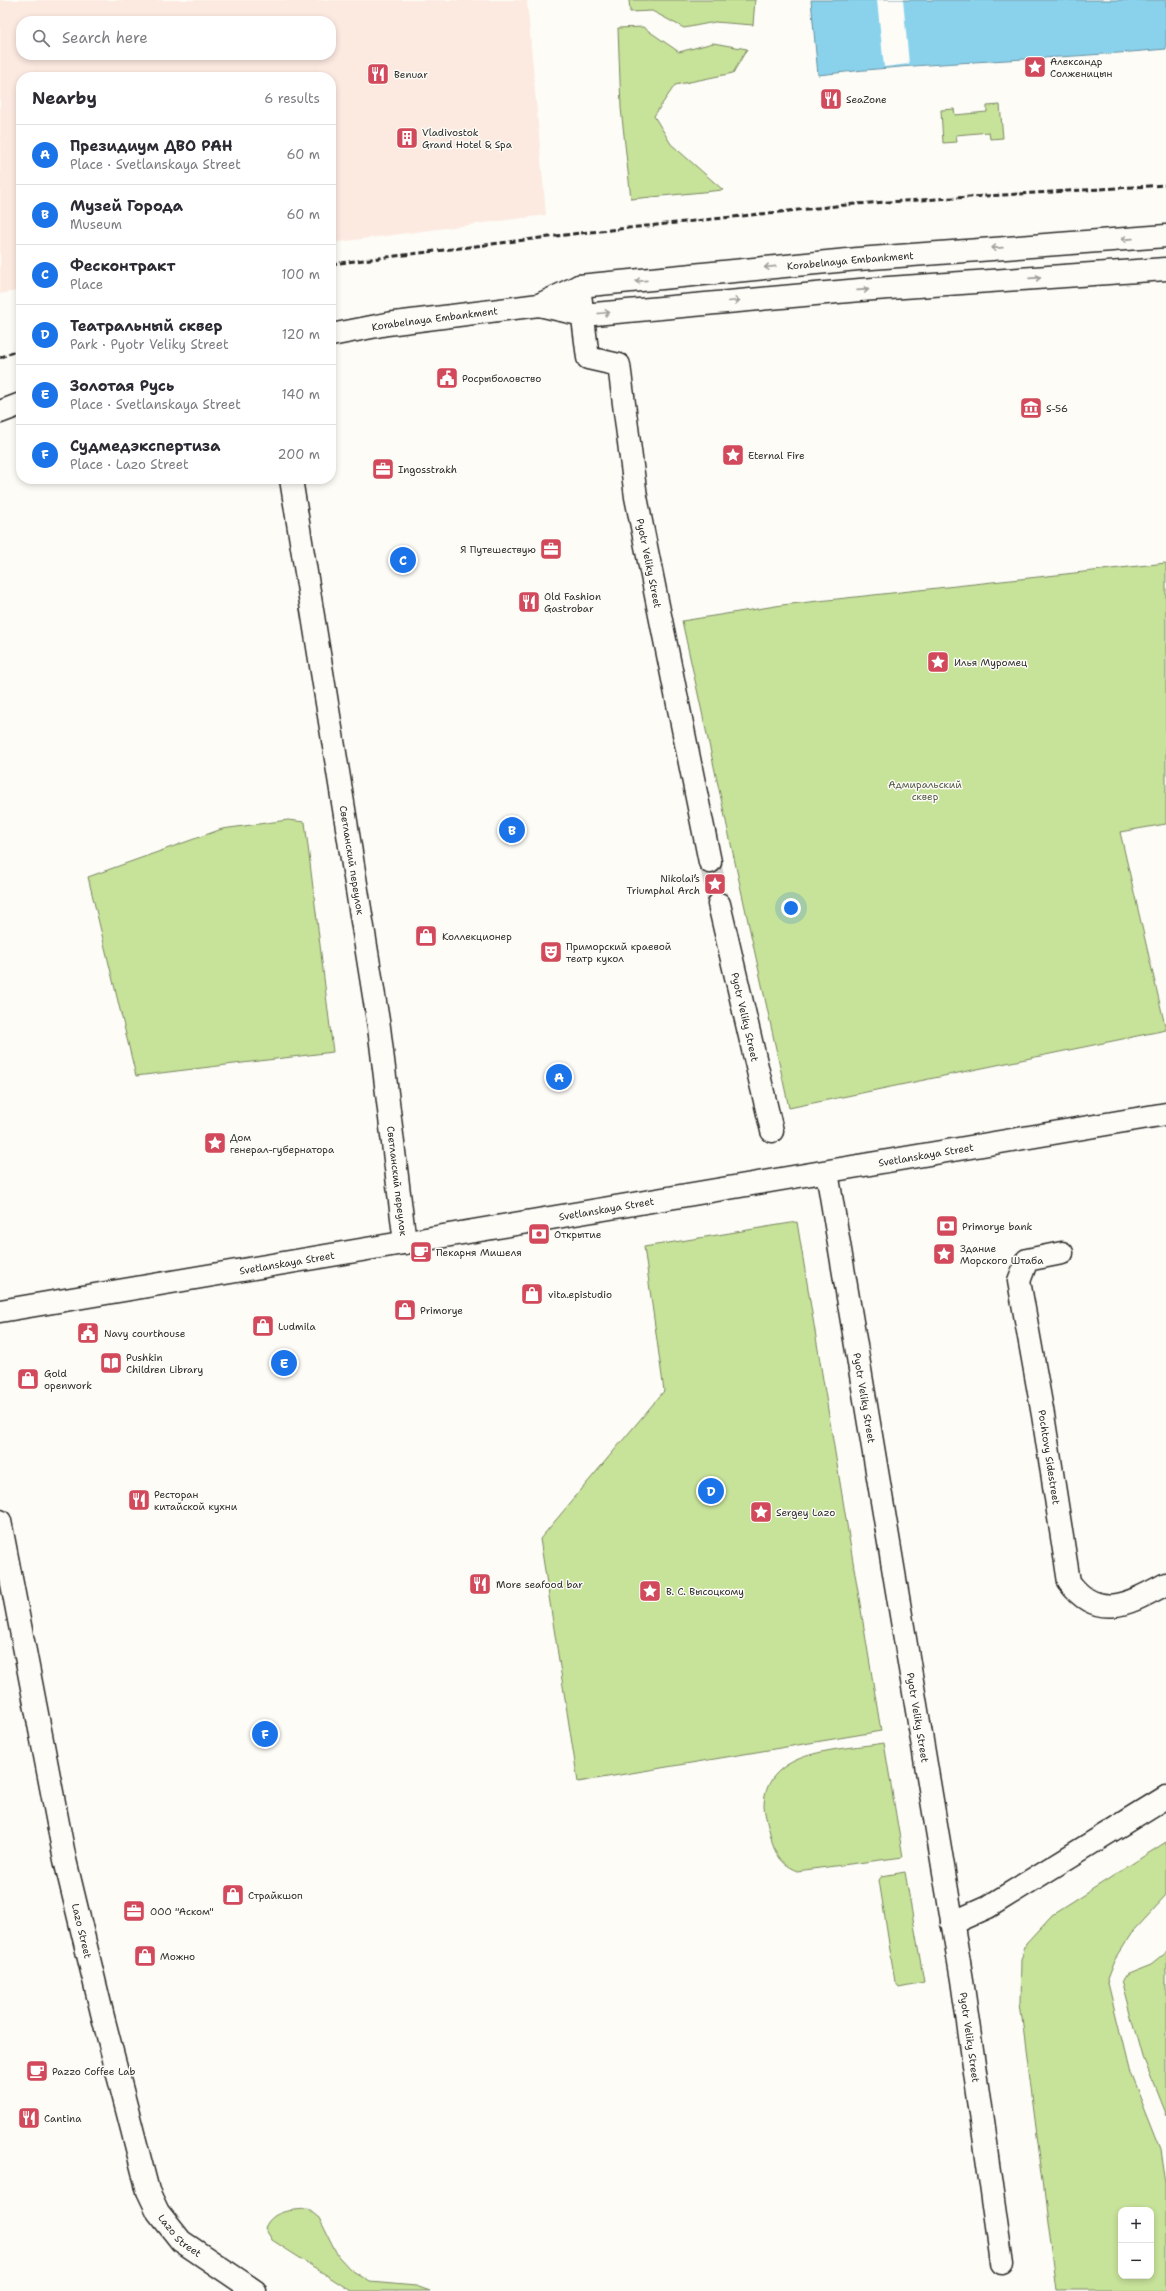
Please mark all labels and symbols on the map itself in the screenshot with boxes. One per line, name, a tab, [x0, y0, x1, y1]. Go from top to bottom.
place icon: Александр Солженицын	[1022, 54, 1048, 80]
place label: Александр Солженицын	[1050, 55, 1112, 80]
restaurant icon: Benuar	[365, 61, 391, 87]
place label: Benuar	[394, 68, 428, 81]
restaurant icon: SeaZone	[818, 86, 844, 112]
place label: SeaZone	[846, 93, 887, 106]
building icon: Vladivostok Grand Hotel & Spa	[394, 125, 420, 151]
place label: Vladivostok Grand Hotel & Spa	[422, 126, 513, 151]
one-way arrow	[1121, 236, 1134, 243]
one-way arrow	[991, 245, 1004, 252]
street label: Korabelnaya Embankment	[786, 249, 914, 273]
one-way arrow	[764, 264, 777, 271]
one-way arrow	[1028, 274, 1041, 281]
one-way arrow	[635, 277, 648, 284]
one-way arrow	[856, 286, 869, 293]
one-way arrow	[727, 298, 740, 305]
street label: Korabelnaya Embankment	[370, 304, 499, 334]
one-way arrow	[597, 310, 610, 317]
public building icon: Росрыболовство	[434, 365, 460, 391]
place label: Росрыболовство	[462, 372, 541, 385]
museum icon: S-56	[1018, 395, 1044, 421]
place label: S-56	[1046, 402, 1068, 415]
place icon: Eternal Fire	[720, 442, 746, 468]
place label: Eternal Fire	[748, 449, 805, 462]
office icon: Ingosstrakh	[370, 456, 396, 482]
place label: Ingosstrakh	[398, 463, 457, 476]
street label: Pyotr Veliky Street	[634, 517, 664, 609]
office icon: Я Путешествую	[538, 536, 564, 562]
place label: Я Путешествую	[460, 543, 536, 556]
pin: C	[390, 545, 416, 575]
restaurant icon: Old Fashion Gastrobar	[516, 589, 542, 615]
place label: Old Fashion Gastrobar	[544, 590, 601, 615]
place icon: Илья Муромец	[925, 649, 951, 675]
place label: Илья Муромец	[954, 656, 1027, 669]
park label: Адмиральский сквер	[888, 778, 962, 803]
street label: Светланский переулок	[337, 805, 367, 916]
pin: B	[499, 815, 525, 845]
place icon: Nikolai’s Triumphal Arch	[702, 871, 728, 897]
place label: Nikolai’s Triumphal Arch	[626, 872, 700, 897]
your location	[781, 898, 801, 918]
shop icon: Коллекционер	[413, 923, 439, 949]
place label: Коллекционер	[442, 930, 512, 943]
theatre icon: Приморский краевой театр кукол	[538, 939, 564, 965]
place label: Приморский краевой театр кукол	[566, 940, 672, 965]
street label: Pyotr Veliky Street	[728, 971, 762, 1063]
pin: A	[546, 1062, 572, 1092]
street label: Светланский переулок	[384, 1125, 410, 1237]
place icon: Дом генерал-губернатора	[202, 1130, 228, 1156]
place label: Дом генерал-губернатора	[230, 1131, 335, 1156]
street label: Svetlanskaya Street	[877, 1141, 975, 1170]
street label: Svetlanskaya Street	[558, 1195, 655, 1223]
bank icon: Primorye bank	[934, 1213, 960, 1239]
place label: Primorye bank	[962, 1220, 1033, 1233]
bank icon: Открытие	[526, 1221, 552, 1247]
place label: Открытие	[554, 1228, 602, 1241]
cafe icon: Пекарня Мишеля	[408, 1239, 434, 1265]
place icon: Здание Морского Штаба	[931, 1241, 957, 1267]
place label: Здание Морского Штаба	[960, 1242, 1044, 1267]
place label: Пекарня Мишеля	[436, 1246, 522, 1259]
street label: Svetlanskaya Street	[238, 1249, 336, 1277]
shop icon: vita.epistudio	[519, 1281, 545, 1307]
place label: vita.epistudio	[548, 1288, 612, 1301]
shop icon: Primorye	[392, 1297, 418, 1323]
place label: Primorye	[420, 1304, 463, 1317]
shop icon: Ludmila	[250, 1313, 276, 1339]
public building icon: Navy courthouse	[75, 1320, 101, 1346]
place label: Ludmila	[278, 1320, 316, 1333]
place label: Navy courthouse	[104, 1327, 186, 1340]
pin: E	[271, 1348, 297, 1378]
library icon: Pushkin Children Library	[98, 1350, 124, 1376]
place label: Pushkin Children Library	[126, 1351, 204, 1376]
street label: Pyotr Veliky Street	[850, 1352, 878, 1444]
shop icon: Gold openwork	[15, 1366, 41, 1392]
place label: Gold openwork	[44, 1367, 92, 1392]
street label: Pochtovy Sidestreet	[1035, 1409, 1063, 1506]
pin: D	[698, 1476, 724, 1506]
restaurant icon: Ресторан китайской кухни	[126, 1487, 152, 1513]
place label: Ресторан китайской кухни	[154, 1488, 238, 1513]
place icon: Sergey Lazo	[748, 1499, 774, 1525]
place label: Sergey Lazo	[776, 1506, 835, 1519]
restaurant icon: More seafood bar	[467, 1571, 493, 1597]
place label: More seafood bar	[496, 1578, 583, 1591]
place icon: В. С. Высоцкому	[637, 1578, 663, 1604]
place label: В. С. Высоцкому	[666, 1585, 744, 1598]
street label: Pyotr Veliky Street	[904, 1672, 932, 1764]
pin: F	[252, 1719, 278, 1749]
shop icon: Страйкшоп	[220, 1882, 246, 1908]
place label: Страйкшоп	[248, 1889, 303, 1902]
office icon: ООО "Аском"	[121, 1898, 147, 1924]
street label: Lazo Street	[69, 1902, 95, 1960]
place label: ООО "Аском"	[150, 1905, 214, 1918]
shop icon: Можно	[132, 1943, 158, 1969]
place label: Можно	[160, 1950, 195, 1963]
street label: Pyotr Veliky Street	[957, 1991, 982, 2083]
cafe icon: Pazzo Coffee Lab	[24, 2058, 50, 2084]
place label: Pazzo Coffee Lab	[52, 2065, 135, 2078]
restaurant icon: Cantina	[16, 2105, 42, 2131]
place label: Cantina	[44, 2112, 82, 2125]
street label: Lazo Street	[155, 2212, 204, 2260]

